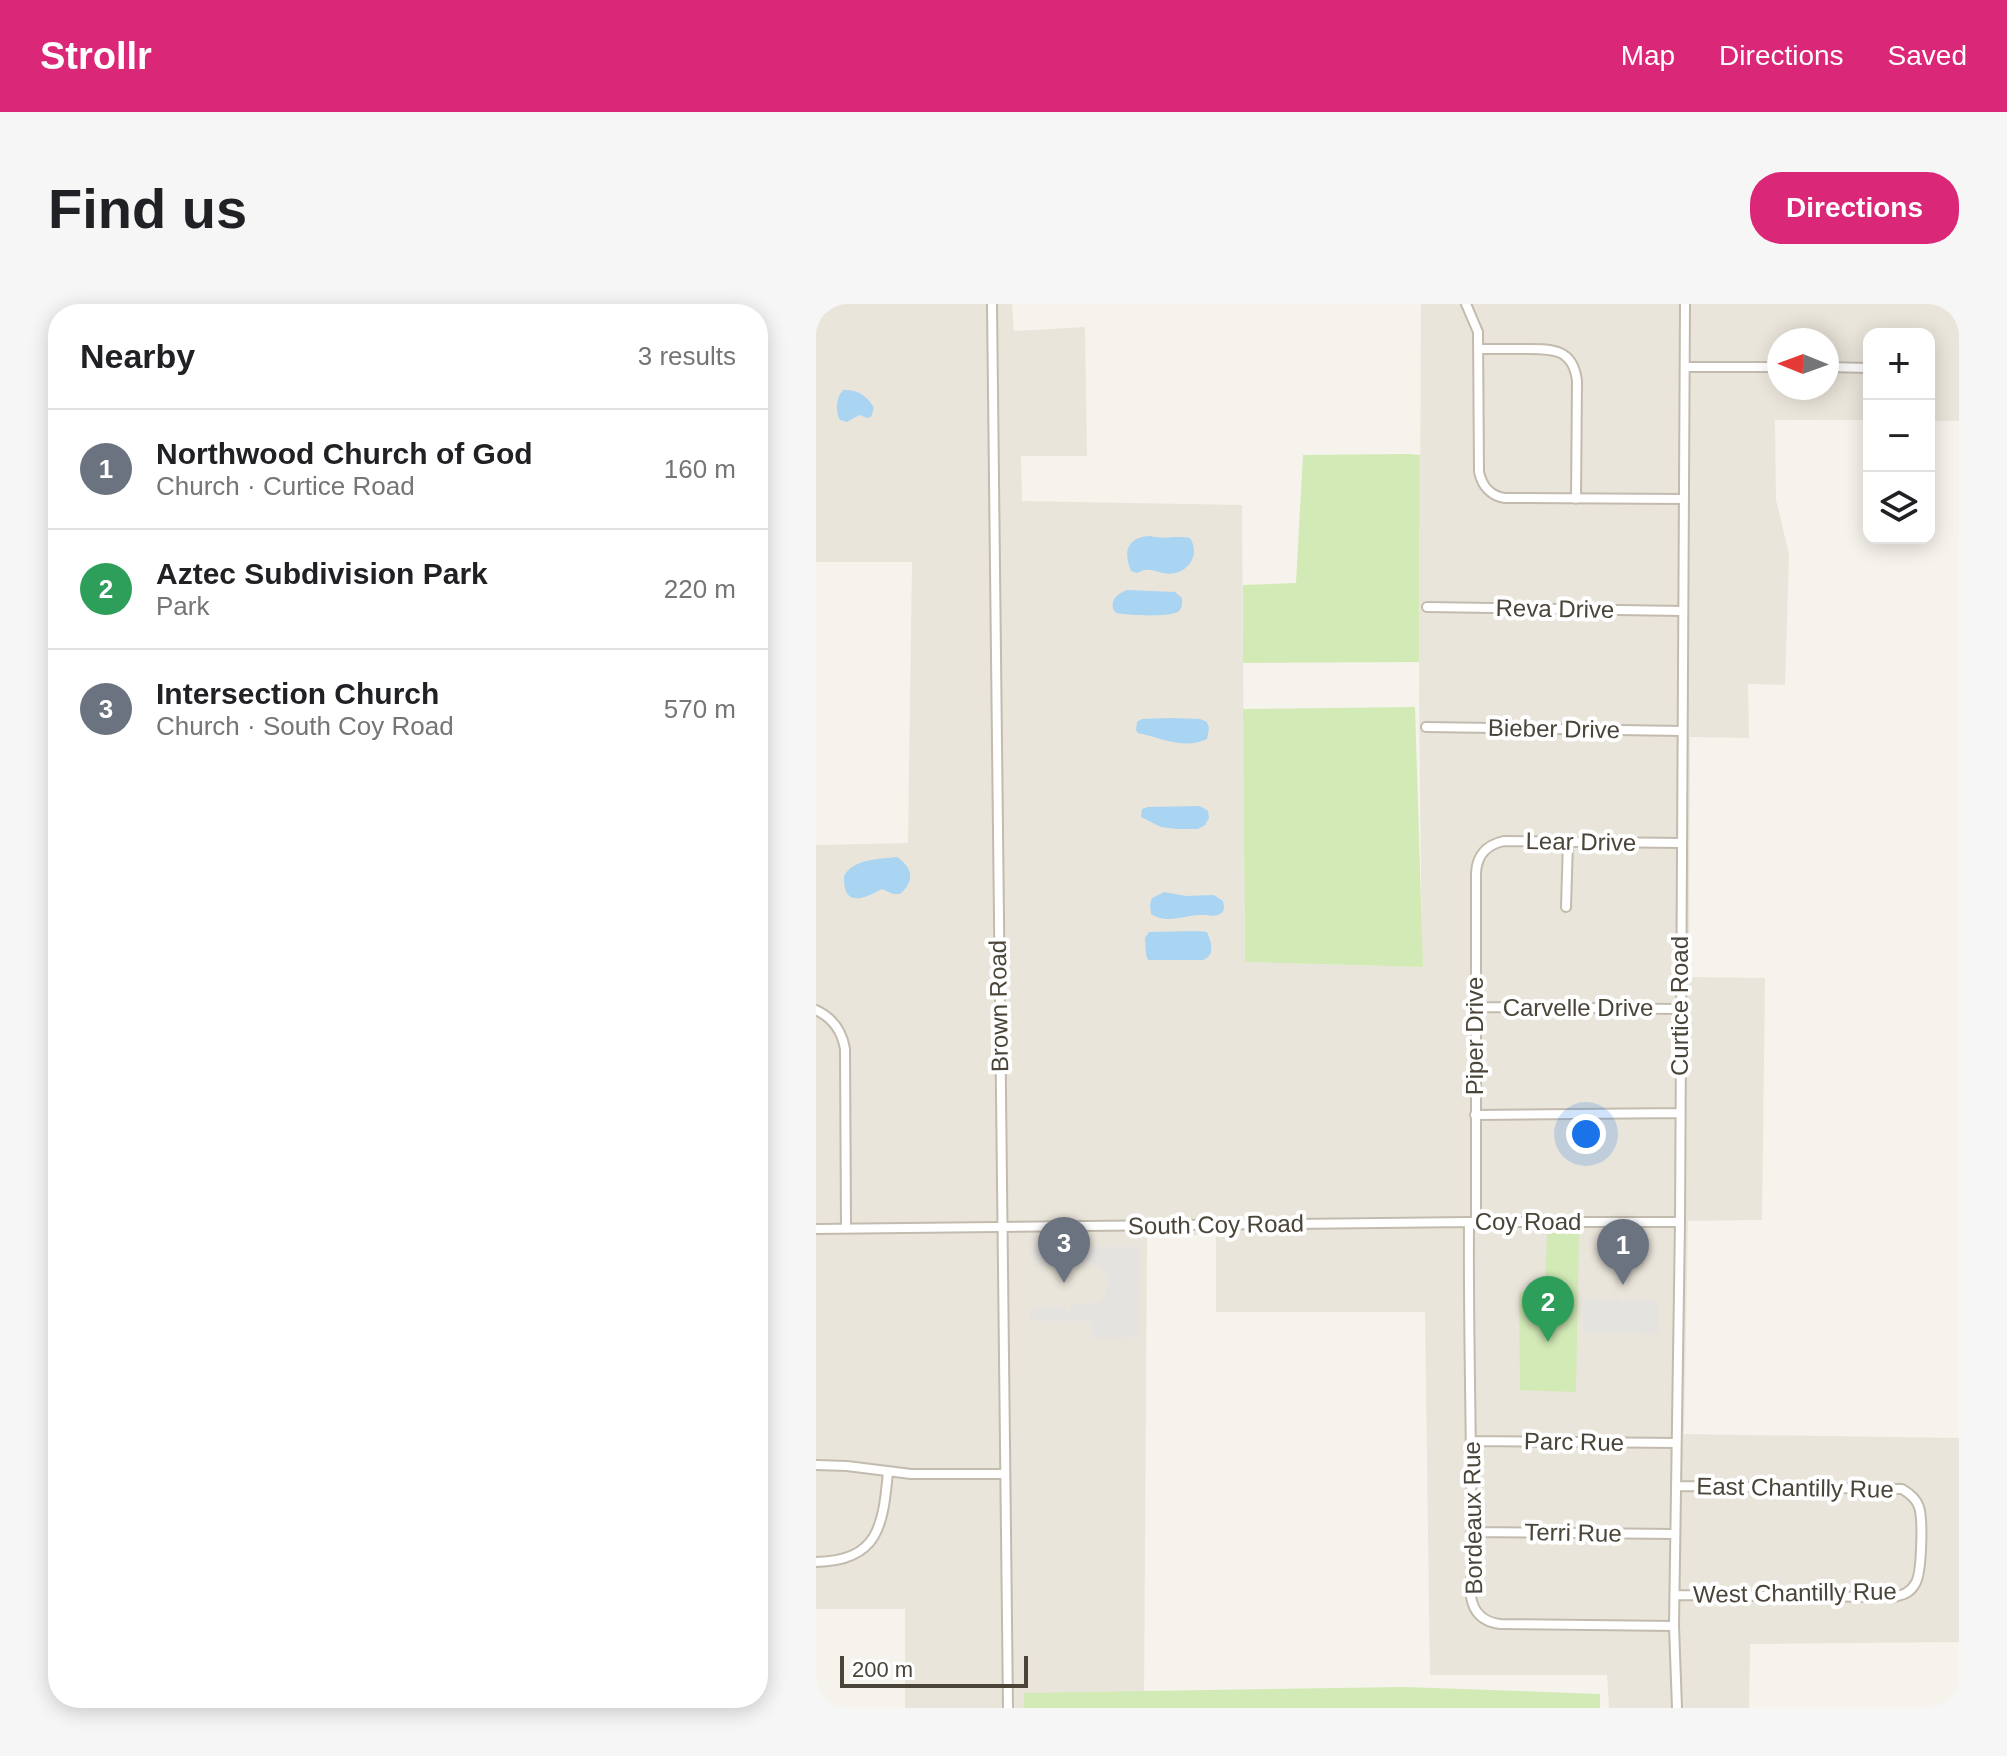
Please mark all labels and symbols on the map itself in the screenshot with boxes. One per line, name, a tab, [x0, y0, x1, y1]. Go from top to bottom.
north arrow	[1767, 328, 1839, 400]
street label: Reva Drive	[1495, 594, 1615, 623]
street label: Bieber Drive	[1488, 714, 1620, 743]
street label: Lear Drive	[1525, 827, 1637, 856]
street label: Curtice Road	[1666, 936, 1693, 1076]
street label: Brown Road	[984, 940, 1013, 1072]
street label: Piper Drive	[1461, 977, 1488, 1095]
street label: Carvelle Drive	[1503, 994, 1653, 1021]
your location	[1566, 1114, 1606, 1154]
street label: Coy Road	[1475, 1208, 1581, 1235]
street label: South Coy Road	[1128, 1209, 1304, 1240]
pin: 3	[1038, 1217, 1090, 1283]
pin: 1	[1597, 1219, 1649, 1285]
pin: 2	[1522, 1276, 1574, 1342]
street label: Parc Rue	[1524, 1427, 1624, 1456]
street label: Bordeaux Rue	[1458, 1441, 1487, 1595]
street label: East Chantilly Rue	[1696, 1472, 1894, 1503]
street label: Terri Rue	[1524, 1518, 1622, 1547]
street label: West Chantilly Rue	[1693, 1577, 1897, 1608]
scale bar	[840, 1652, 1028, 1688]

